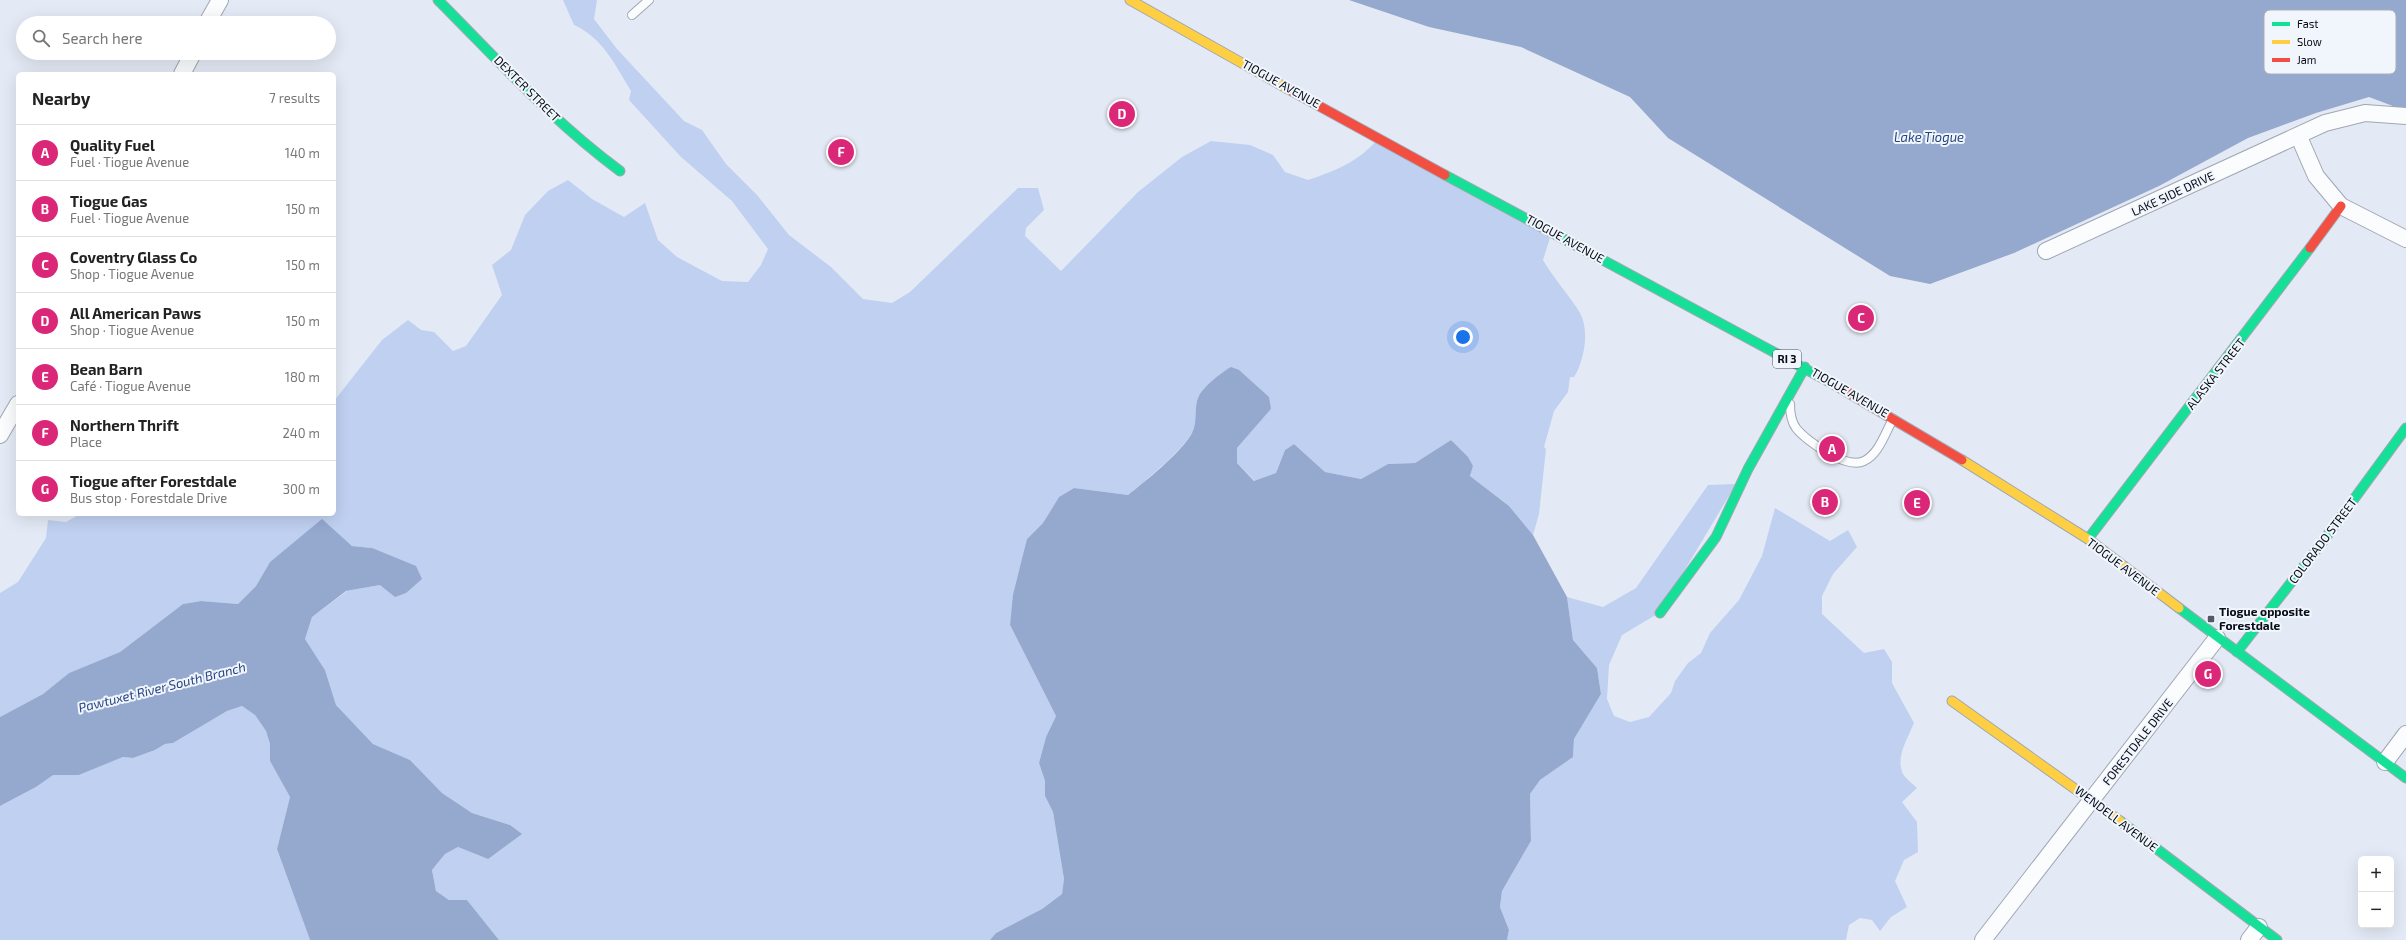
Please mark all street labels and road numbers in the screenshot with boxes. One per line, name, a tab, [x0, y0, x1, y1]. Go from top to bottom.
street label: DEXTER STREET	[492, 52, 564, 124]
street label: TIOGUE AVENUE	[1240, 56, 1323, 110]
street label: LAKE SIDE DRIVE	[2129, 168, 2216, 218]
street label: TIOGUE AVENUE	[1524, 211, 1607, 265]
street label: ALASKA STREET	[2183, 335, 2247, 412]
road number: RI 3	[1773, 350, 1801, 368]
street label: TIOGUE AVENUE	[1809, 364, 1892, 420]
street label: COLORADO STREET	[2285, 495, 2359, 586]
street label: TIOGUE AVENUE	[2085, 534, 2163, 598]
street label: FORESTDALE DRIVE	[2099, 695, 2175, 787]
street label: WENDELL AVENUE	[2072, 783, 2161, 854]

